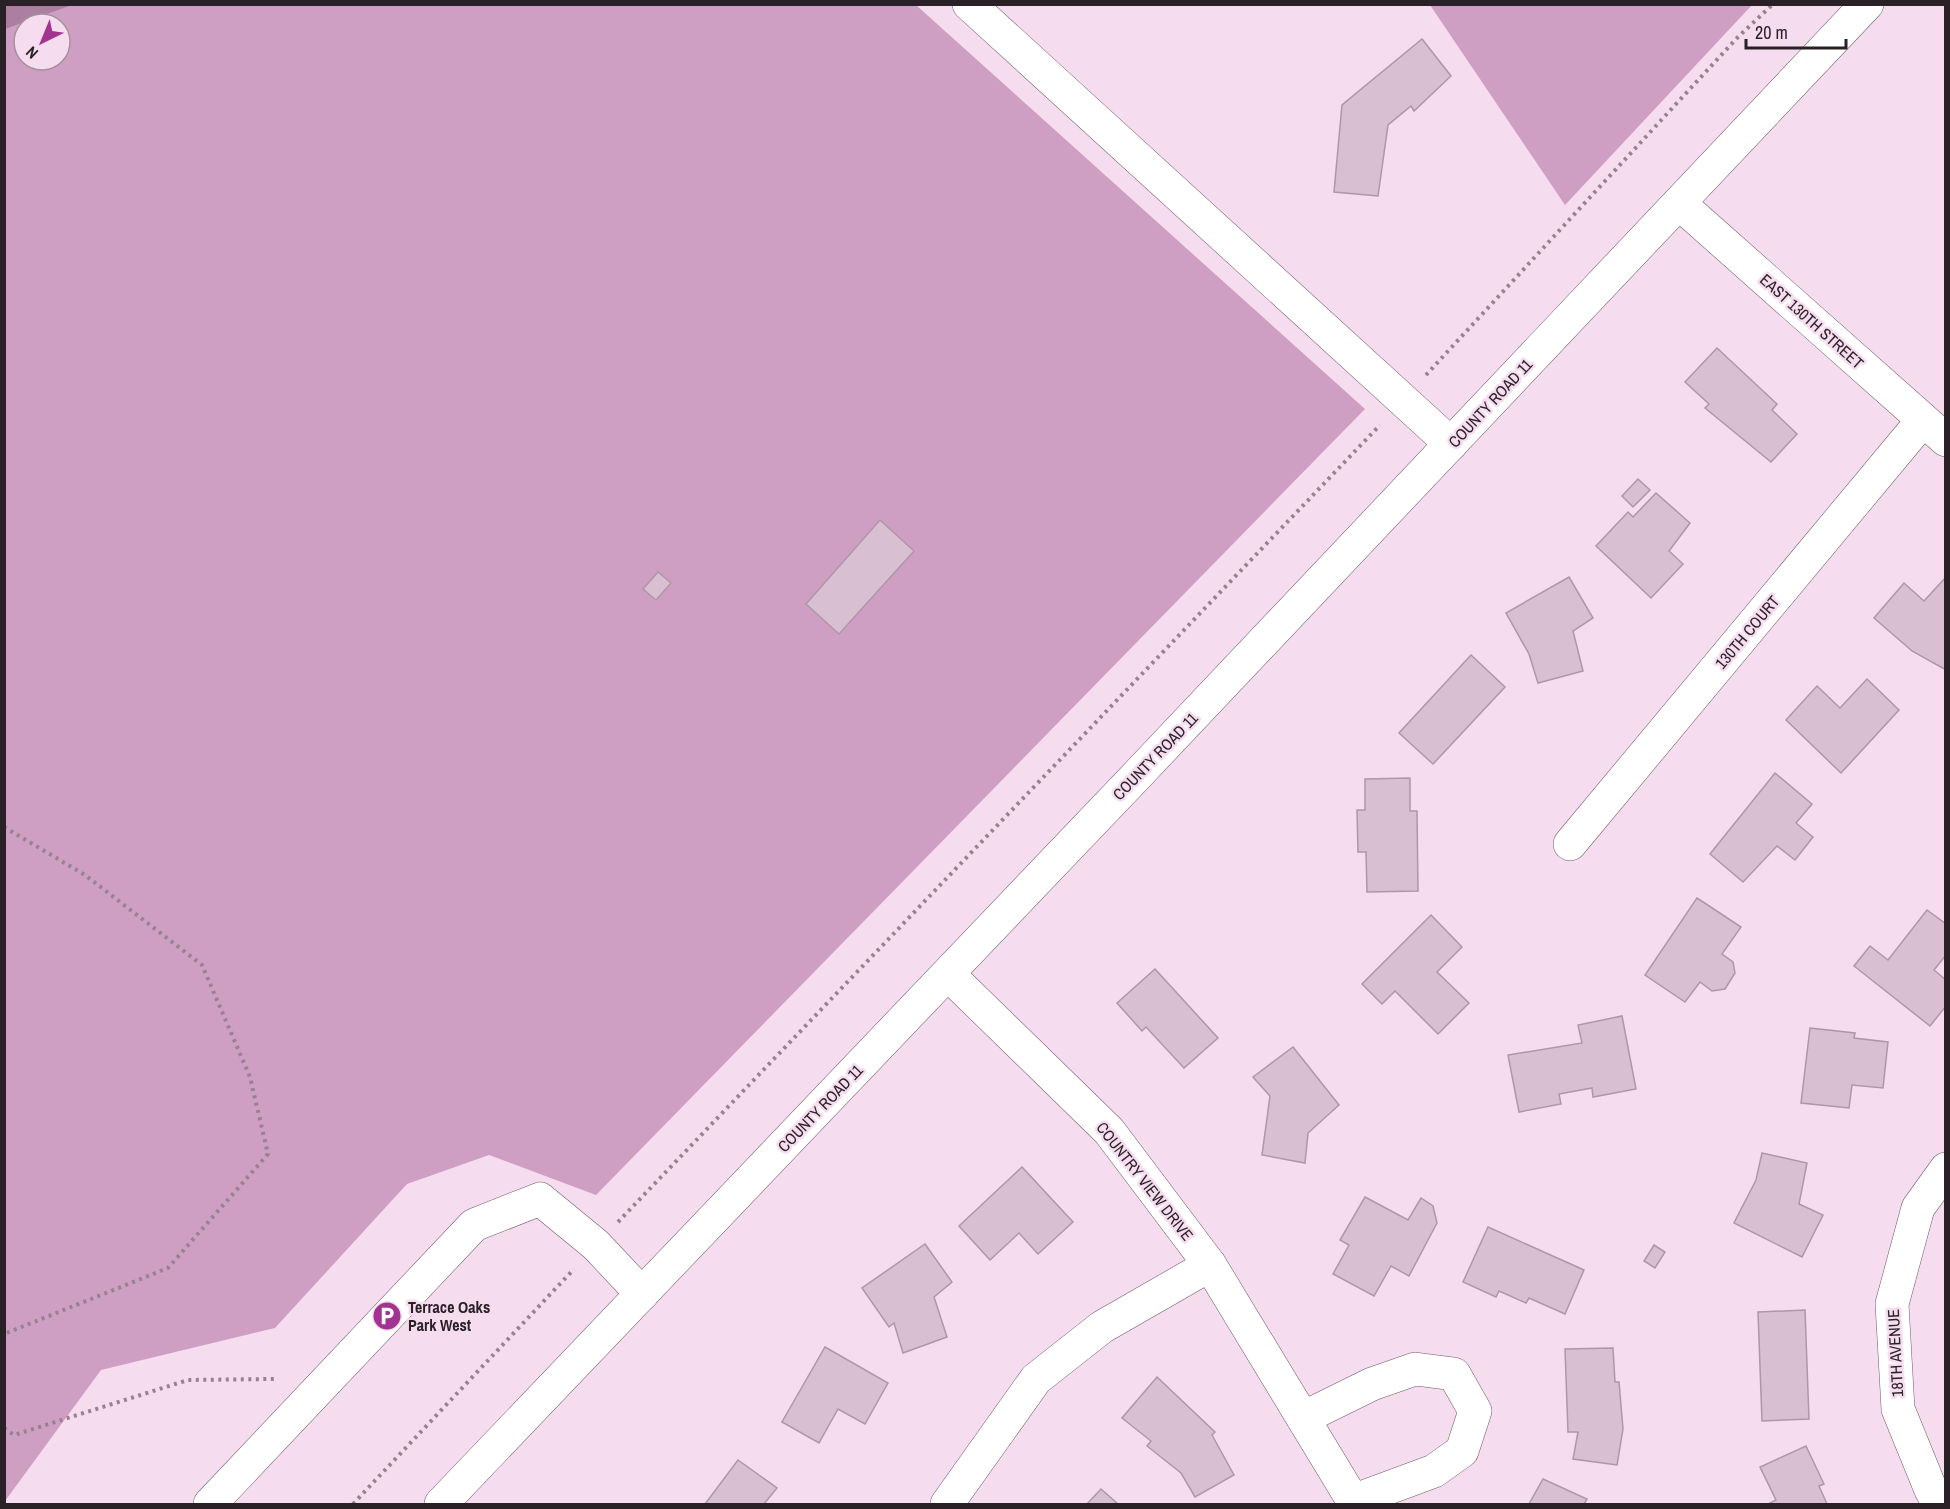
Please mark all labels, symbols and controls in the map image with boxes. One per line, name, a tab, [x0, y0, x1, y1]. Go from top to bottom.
north arrow	[12, 12, 72, 72]
scale bar	[1746, 12, 1846, 50]
text: 20 m	[1755, 20, 1788, 45]
text: N	[21, 42, 43, 64]
street label: EAST 130TH STREET	[1755, 269, 1869, 373]
street label: COUNTY ROAD 11	[1443, 353, 1537, 452]
street label: 130TH COURT	[1710, 591, 1784, 673]
street label: COUNTY ROAD 11	[1107, 707, 1203, 805]
street label: COUNTY ROAD 11	[772, 1059, 868, 1157]
street label: COUNTRY VIEW DRIVE	[1092, 1117, 1198, 1245]
place label: Terrace Oaks Park West	[408, 1296, 490, 1336]
parking icon: Terrace Oaks Park West	[371, 1300, 403, 1332]
street label: 18TH AVENUE	[1882, 1308, 1908, 1398]

